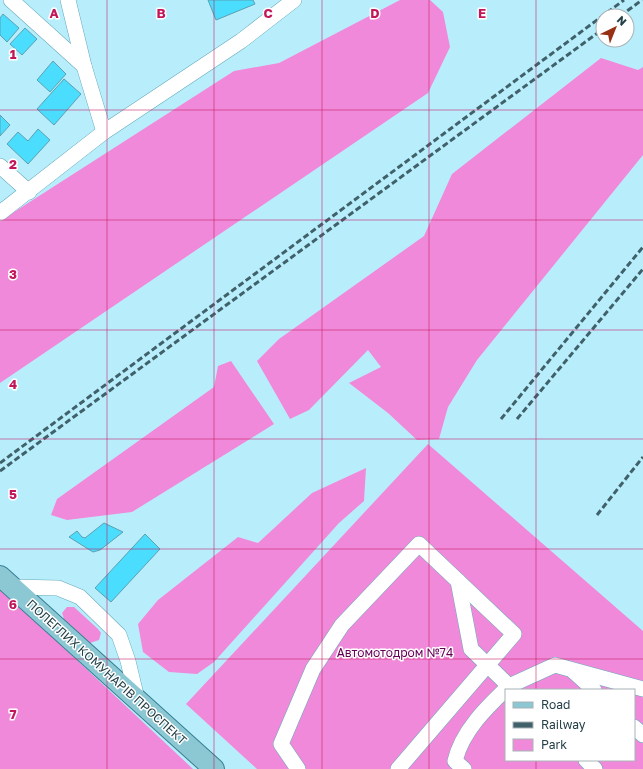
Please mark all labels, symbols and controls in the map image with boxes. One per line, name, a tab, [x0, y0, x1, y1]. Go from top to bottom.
text: A	[49, 5, 59, 21]
text: B	[156, 5, 166, 21]
text: C	[263, 5, 273, 21]
text: D	[370, 5, 380, 21]
text: E	[478, 5, 486, 21]
north arrow	[595, 8, 635, 48]
text: N	[615, 13, 630, 28]
text: 1	[10, 46, 17, 62]
text: 2	[9, 156, 17, 172]
text: 3	[9, 266, 17, 282]
text: 4	[9, 376, 17, 392]
text: 5	[9, 486, 17, 502]
text: 6	[9, 596, 17, 612]
street label: ПОЛЕГЛИХ КОМУНАРІВ ПРОСПЕКТ	[24, 596, 190, 748]
park label: Автомотодром №74	[337, 645, 453, 660]
legend	[505, 689, 635, 761]
text: Road	[541, 697, 570, 712]
text: 7	[9, 706, 17, 722]
text: Railway	[541, 717, 586, 732]
text: Park	[541, 737, 567, 752]

